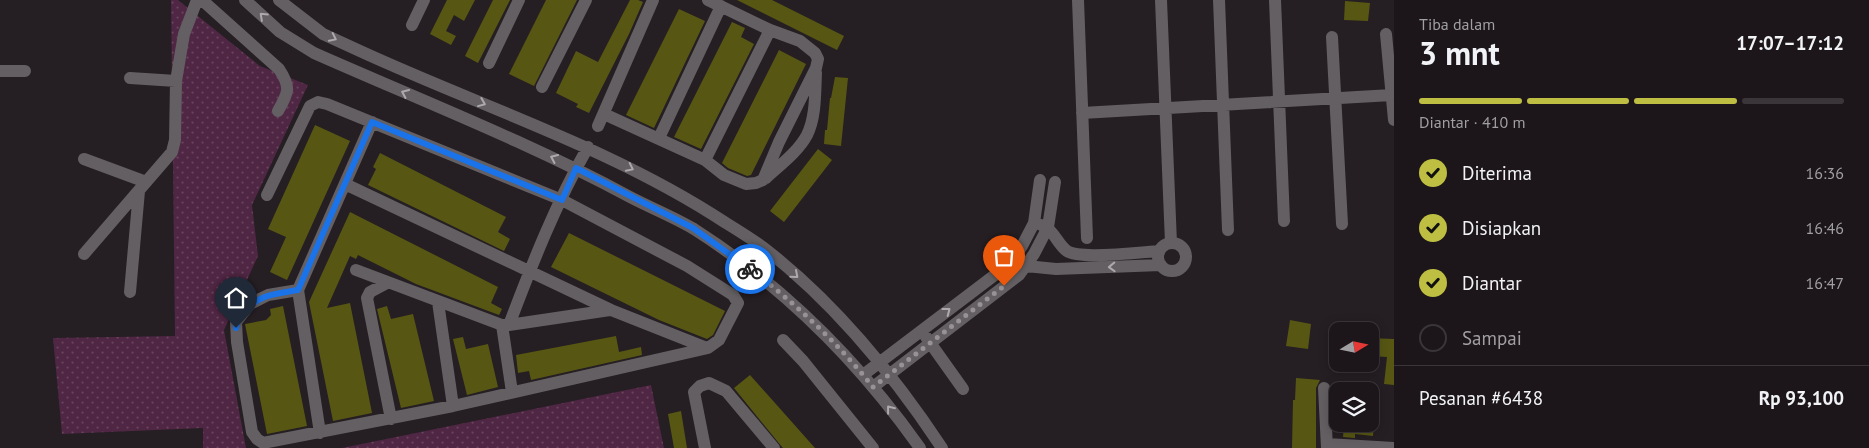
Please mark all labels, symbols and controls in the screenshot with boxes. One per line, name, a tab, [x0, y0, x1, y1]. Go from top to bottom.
one-way arrow	[260, 13, 269, 22]
text: Tiba dalam	[1419, 14, 1495, 34]
text: 17:07–17:12	[1736, 31, 1844, 55]
one-way arrow	[327, 32, 336, 42]
text: 3 mnt	[1419, 32, 1500, 74]
one-way arrow	[401, 89, 410, 100]
one-way arrow	[477, 97, 485, 107]
text: Diantar · 410 m	[1419, 112, 1525, 132]
one-way arrow	[550, 154, 559, 165]
icon: check	[1419, 159, 1447, 187]
text: Diterima	[1462, 161, 1532, 185]
one-way arrow	[625, 162, 634, 172]
text: 16:36	[1806, 163, 1844, 183]
icon: check	[1419, 214, 1447, 242]
text: Disiapkan	[1462, 216, 1541, 240]
text: 16:46	[1806, 218, 1844, 238]
pin	[983, 235, 1025, 286]
icon: bag	[990, 242, 1018, 270]
courier	[725, 244, 775, 294]
icon: bike	[736, 255, 764, 283]
one-way arrow	[1108, 262, 1116, 272]
one-way arrow	[790, 269, 799, 278]
icon: check	[1419, 269, 1447, 297]
text: Diantar	[1462, 271, 1522, 295]
text: 16:47	[1806, 273, 1844, 293]
pin	[215, 277, 257, 328]
icon: home	[222, 284, 250, 312]
one-way arrow	[941, 309, 950, 317]
north arrow	[1329, 322, 1379, 372]
map controls	[1329, 322, 1379, 432]
text: Sampai	[1462, 326, 1522, 350]
button: layers	[1329, 382, 1379, 432]
text: Pesanan #6438	[1419, 386, 1543, 410]
text: Rp 93,100	[1759, 386, 1844, 410]
one-way arrow	[887, 406, 896, 415]

